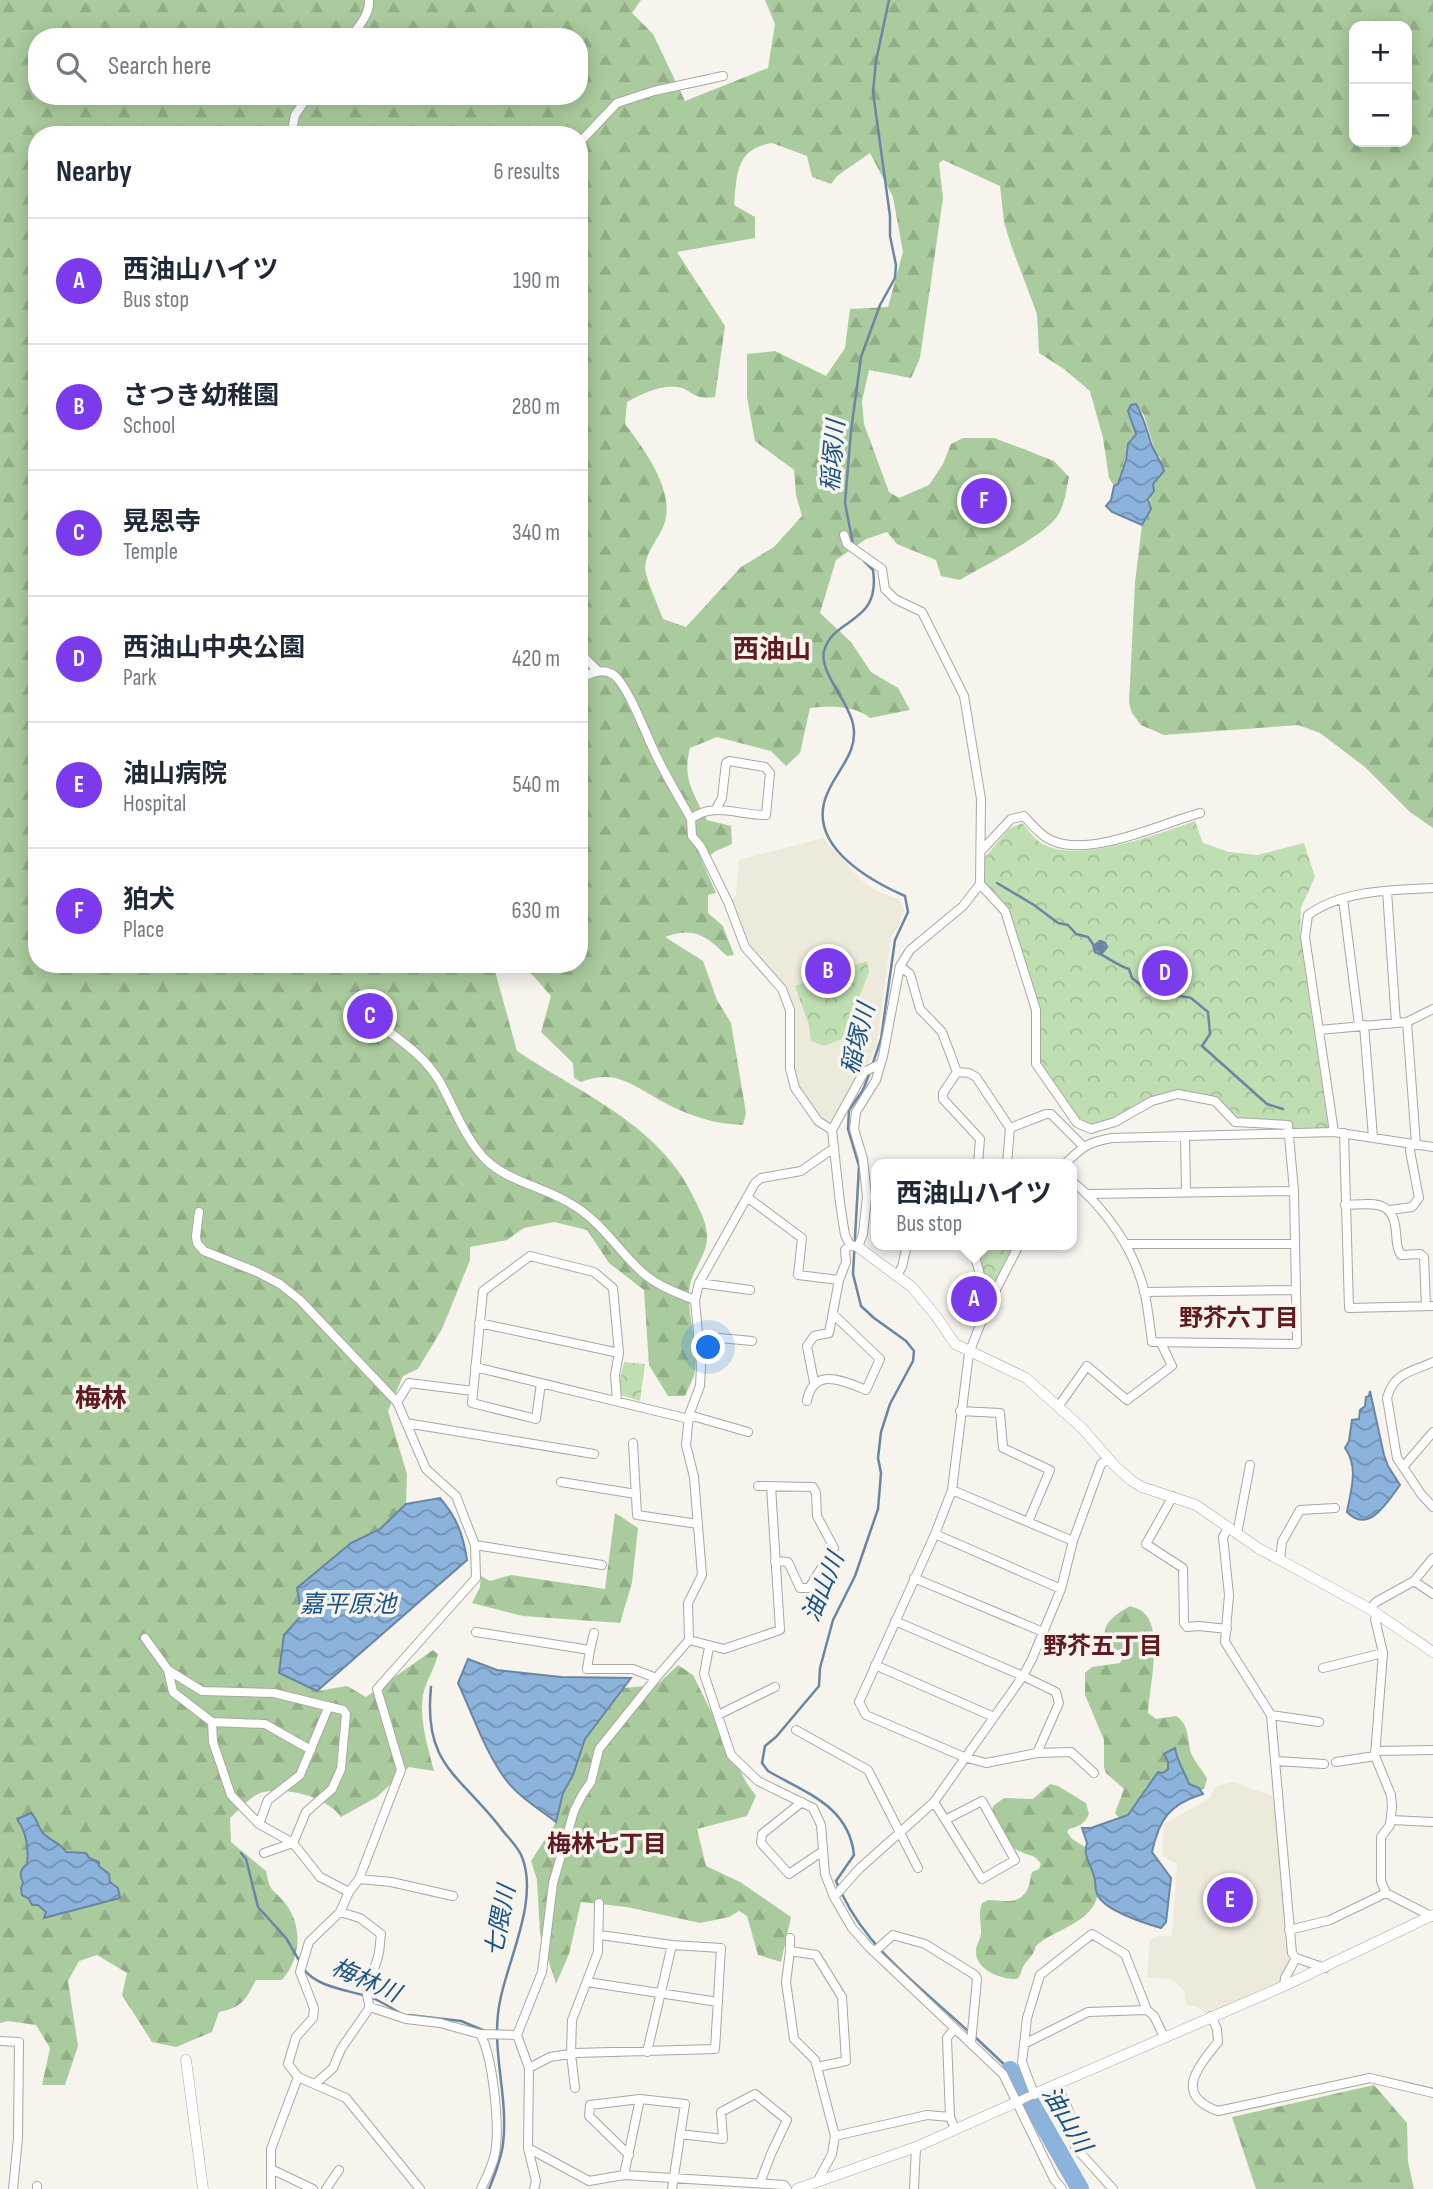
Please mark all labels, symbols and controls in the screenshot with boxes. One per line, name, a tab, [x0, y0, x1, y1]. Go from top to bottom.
map controls	[1349, 21, 1412, 147]
button: +	[1349, 21, 1412, 84]
search box	[28, 28, 588, 105]
icon: search	[52, 48, 90, 86]
text: Search here	[108, 51, 211, 82]
button: −	[1349, 84, 1412, 147]
text: Nearby	[56, 154, 132, 190]
text: 6 results	[494, 158, 560, 186]
text: 西油山ハイツ	[123, 255, 278, 286]
text: A	[74, 267, 84, 295]
text: 190 m	[513, 267, 560, 295]
text: Bus stop	[123, 286, 189, 314]
text: さつき幼稚園	[123, 381, 279, 412]
text: B	[74, 393, 84, 421]
text: 280 m	[512, 393, 560, 421]
text: School	[123, 412, 175, 440]
water label: 稲塚川	[816, 416, 851, 493]
pin: F	[961, 475, 1007, 527]
text: 晃恩寺	[123, 507, 201, 538]
text: C	[73, 519, 85, 547]
text: 340 m	[512, 519, 560, 547]
text: Temple	[123, 538, 178, 566]
text: 西油山中央公園	[123, 633, 305, 664]
district label: 西油山	[733, 635, 811, 666]
text: D	[73, 645, 85, 673]
text: 420 m	[512, 645, 560, 673]
text: Park	[123, 664, 157, 692]
text: 油山病院	[123, 759, 227, 790]
text: E	[74, 771, 84, 799]
text: 540 m	[512, 771, 560, 799]
text: Hospital	[123, 790, 186, 818]
text: 狛犬	[123, 885, 175, 916]
text: F	[74, 897, 84, 925]
text: 630 m	[512, 897, 560, 925]
text: Place	[123, 916, 164, 944]
pin: B	[805, 945, 851, 997]
pin: D	[1142, 947, 1188, 999]
pin: C	[347, 990, 393, 1042]
water label: 稲塚川	[836, 998, 882, 1078]
popup	[871, 1159, 1077, 1250]
text: 西油山ハイツ	[896, 1179, 1052, 1210]
text: Bus stop	[896, 1210, 962, 1238]
pin: A	[951, 1273, 997, 1325]
district label: 野芥六丁目	[1179, 1304, 1299, 1333]
your location	[691, 1330, 725, 1364]
district label: 梅林	[75, 1384, 127, 1415]
water label: 油山川	[797, 1546, 852, 1626]
water label: 嘉平原池	[300, 1590, 398, 1619]
district label: 野芥五丁目	[1043, 1632, 1163, 1661]
district label: 梅林七丁目	[547, 1830, 667, 1859]
pin: E	[1207, 1874, 1253, 1926]
water label: 七隈川	[479, 1880, 522, 1959]
water label: 梅林川	[327, 1953, 407, 2010]
water label: 油山川	[1036, 2081, 1099, 2160]

